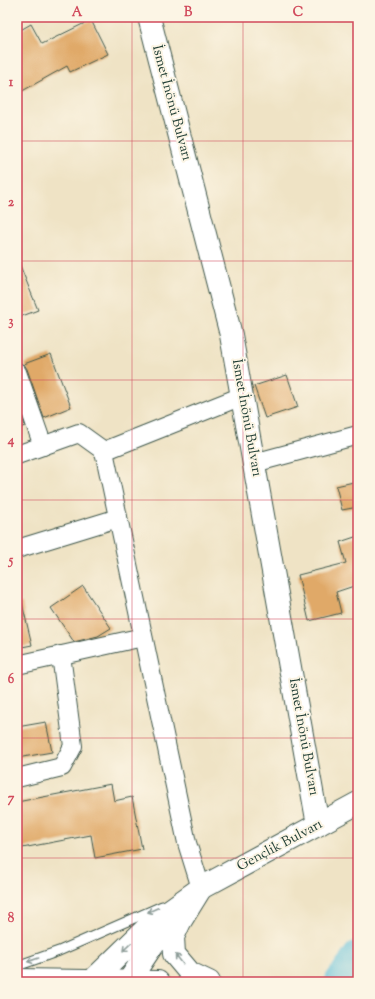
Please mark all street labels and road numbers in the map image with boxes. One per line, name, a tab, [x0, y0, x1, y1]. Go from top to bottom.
street label: İsmet İnönü Bulvarı	[146, 43, 196, 163]
street label: İsmet İnönü Bulvarı	[226, 358, 266, 478]
street label: İsmet İnönü Bulvarı	[283, 677, 323, 797]
street label: Gençlik Bulvarı	[234, 815, 326, 877]

